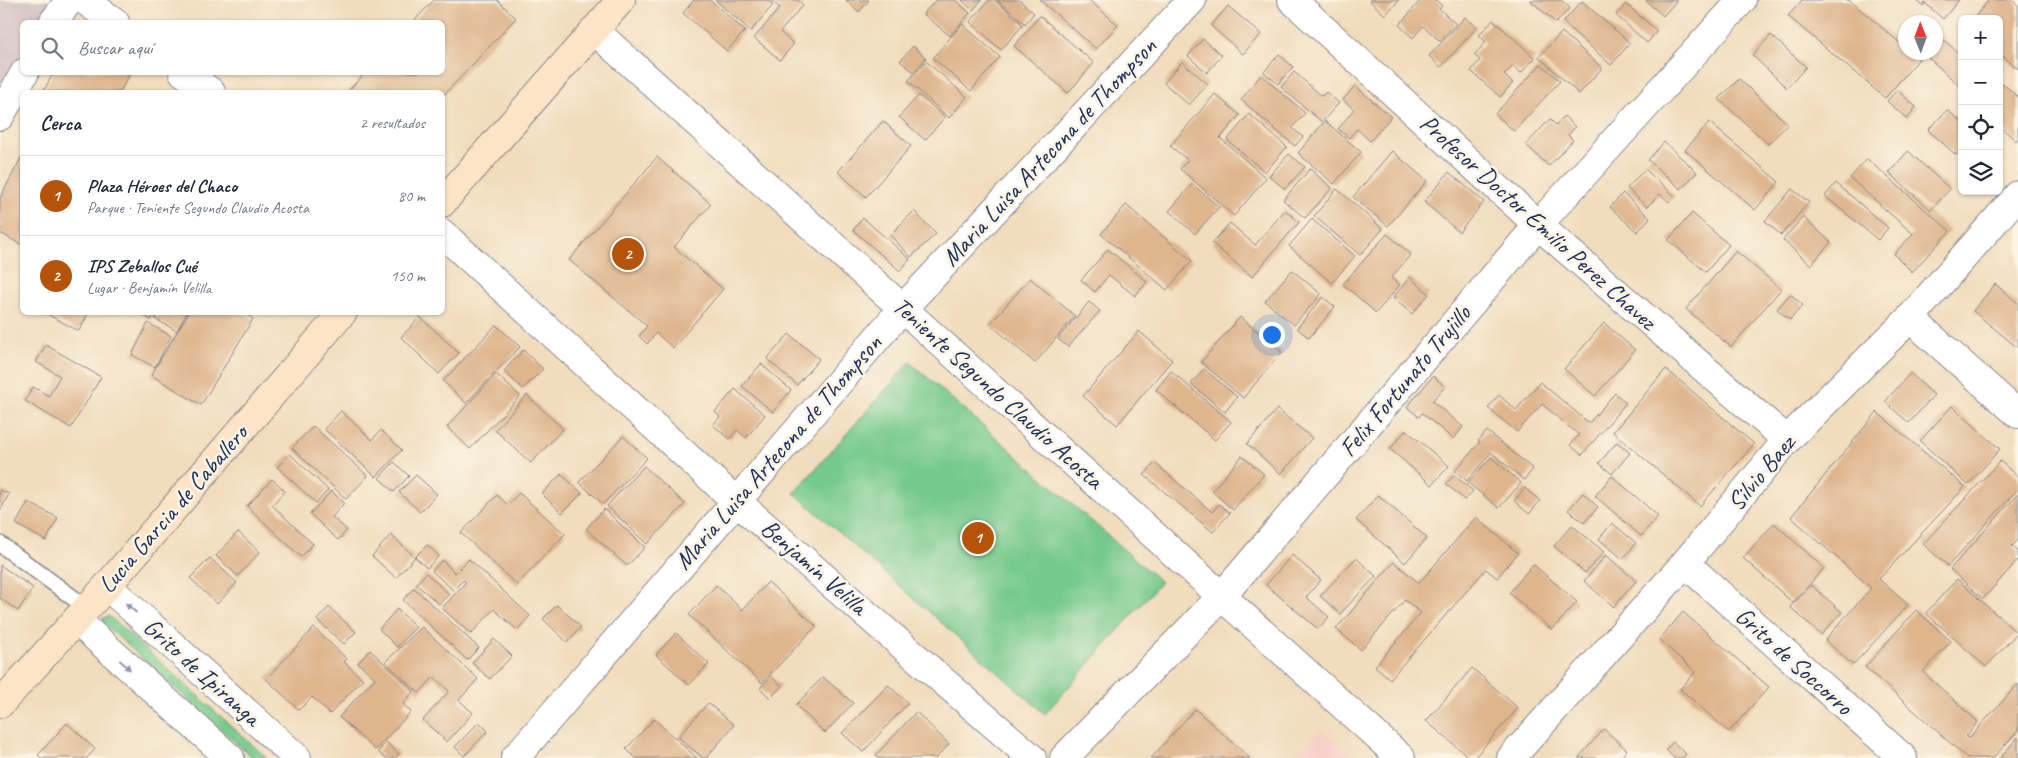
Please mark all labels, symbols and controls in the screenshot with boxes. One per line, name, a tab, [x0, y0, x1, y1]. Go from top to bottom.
north arrow	[1898, 15, 1943, 60]
map controls	[1958, 15, 2003, 195]
button: +	[1958, 15, 2003, 60]
search box	[20, 20, 445, 75]
street label: Maria Luisa Artecona de Thompson	[935, 30, 1164, 273]
icon: search	[38, 34, 66, 62]
text: Buscar aquí	[78, 36, 152, 60]
button: −	[1958, 60, 2003, 105]
button: locate	[1958, 105, 2003, 150]
street label: Profesor Doctor Emilio Perez Chavez	[1413, 107, 1664, 338]
text: Cerca	[40, 110, 81, 136]
text: 2 resultados	[360, 113, 425, 133]
button: layers	[1958, 150, 2003, 195]
text: Plaza Héroes del Chaco	[87, 174, 237, 198]
text: 1	[52, 186, 60, 206]
text: 80 m	[398, 186, 425, 206]
text: Parque · Teniente Segundo Claudio Acosta	[87, 198, 309, 218]
pin: 2	[612, 235, 644, 273]
text: IPS Zeballos Cué	[87, 254, 196, 278]
text: 2	[52, 266, 60, 286]
text: 150 m	[391, 266, 425, 286]
text: Lugar · Benjamín Velilla	[87, 278, 211, 298]
street label: Teniente Segundo Claudio Acosta	[886, 290, 1112, 497]
street label: Felix Fortunato Trujillo	[1332, 298, 1479, 463]
your location	[1259, 322, 1285, 348]
street label: Maria Luisa Artecona de Thompson	[667, 327, 889, 576]
street label: Lucia Garcia de Caballero	[91, 416, 257, 600]
street label: Silvio Baez	[1720, 426, 1804, 517]
street label: Benjamín Velilla	[754, 512, 876, 624]
pin: 1	[962, 519, 994, 557]
street label: Grito de Soccorro	[1729, 600, 1860, 723]
one-way arrow	[125, 602, 137, 614]
street label: Grito de Ipiranga	[137, 611, 269, 735]
one-way arrow	[119, 659, 132, 670]

